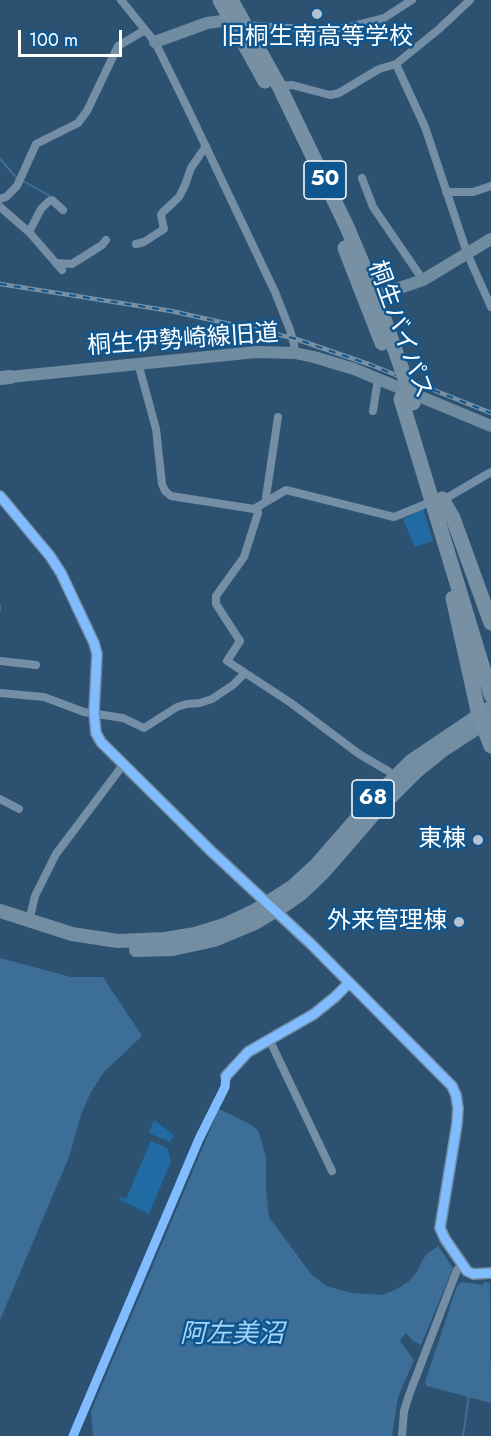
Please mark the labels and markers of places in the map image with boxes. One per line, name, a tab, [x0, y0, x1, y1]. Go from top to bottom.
marker: 旧桐生南高等学校	[310, 7, 324, 21]
place label: 旧桐生南高等学校	[221, 24, 413, 52]
place label: 東棟	[418, 826, 466, 854]
marker: 東棟	[471, 833, 485, 847]
place label: 外来管理棟	[327, 908, 447, 936]
marker: 外来管理棟	[452, 915, 466, 929]

